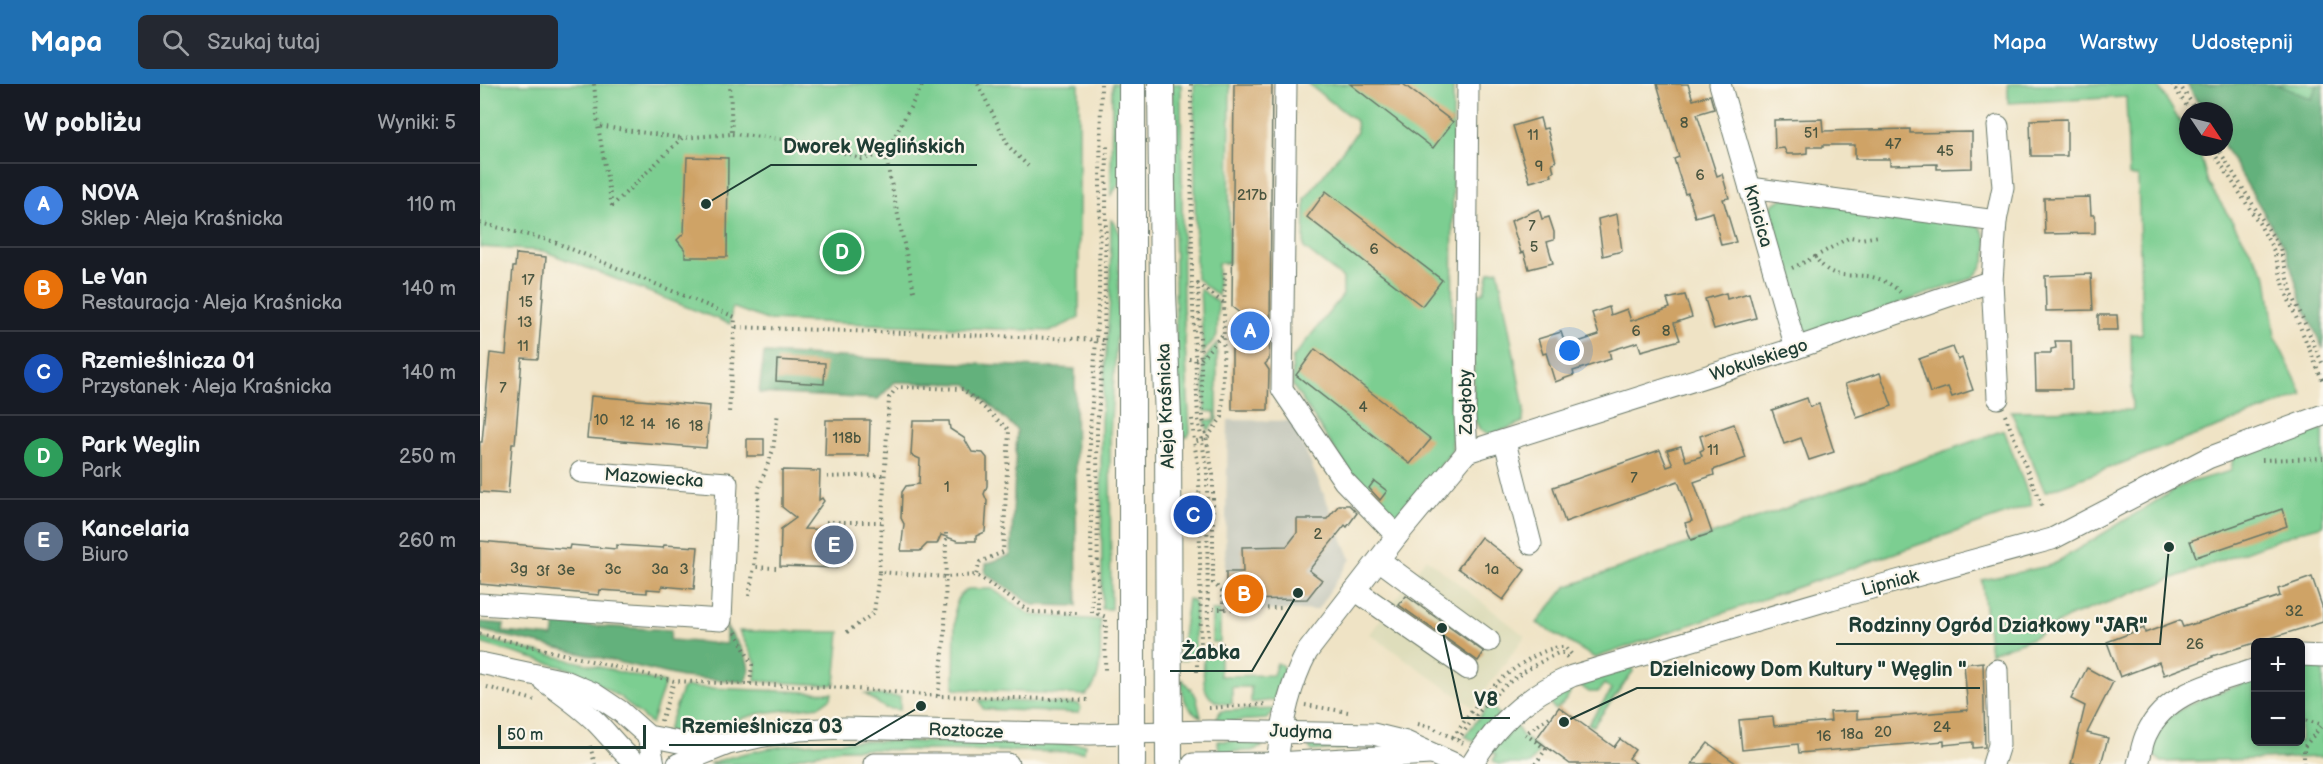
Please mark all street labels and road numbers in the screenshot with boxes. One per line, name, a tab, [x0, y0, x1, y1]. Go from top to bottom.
street label: Kmicica	[1739, 182, 1777, 250]
street label: Wokulskiego	[1707, 334, 1811, 386]
street label: Aleja Kraśnicka	[1153, 343, 1179, 469]
street label: Zagłoby	[1455, 368, 1477, 436]
street label: Mazowiecka	[604, 464, 704, 492]
street label: Lipniak	[1859, 565, 1921, 601]
street label: Roztocze	[928, 719, 1004, 743]
street label: Judyma	[1269, 720, 1333, 744]

